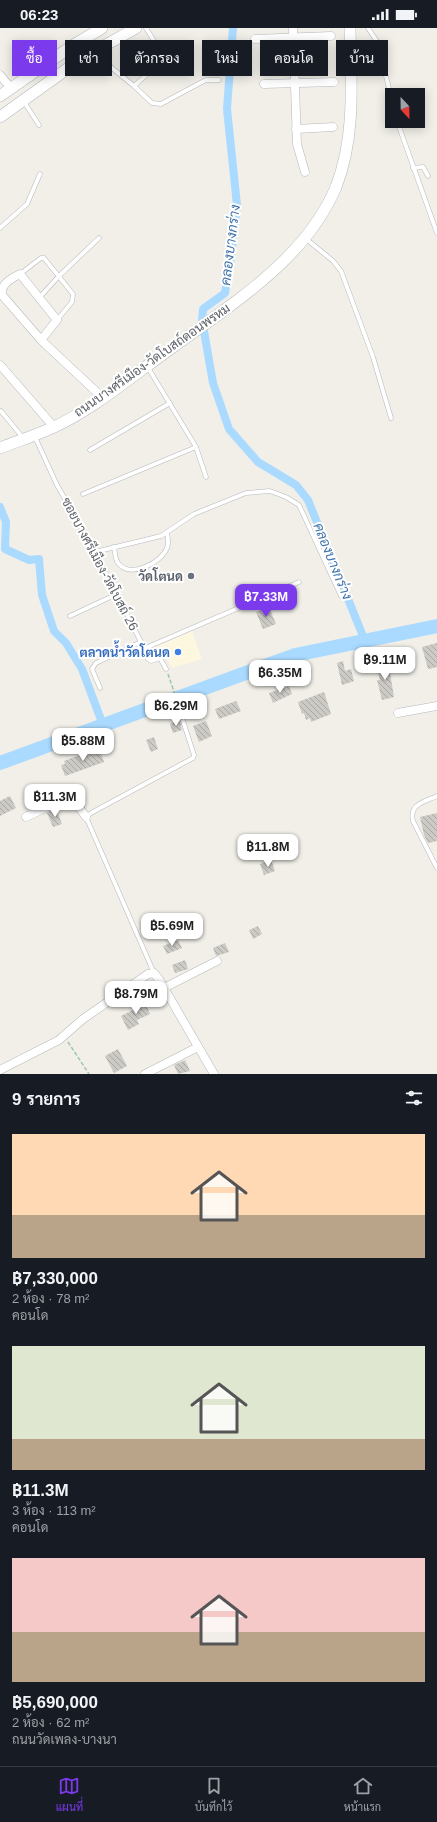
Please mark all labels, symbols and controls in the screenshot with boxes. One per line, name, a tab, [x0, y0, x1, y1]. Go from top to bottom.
text: 06:23	[20, 6, 58, 23]
chip: ซื้อ	[12, 40, 57, 76]
chip: เช่า	[65, 40, 112, 76]
chip: ตัวกรอง	[120, 40, 194, 76]
chip: ใหม่	[202, 40, 252, 76]
chip: คอนโด	[260, 40, 328, 76]
chip: บ้าน	[336, 40, 388, 76]
north arrow	[385, 88, 425, 128]
map controls	[385, 88, 425, 128]
water label: คลองบางกร่าง	[217, 204, 243, 286]
street label: ถนนบางศรีเมือง-วัดโบสถ์ดอนพรหม	[70, 299, 233, 420]
street label: ซอยบางศรีเมือง-วัดโบสถ์ 26	[59, 494, 143, 633]
water label: คลองบางกร่าง	[310, 520, 356, 602]
place label: วัดโตนด	[138, 567, 183, 584]
marker: วัดโตนด	[186, 571, 196, 581]
pin: ฿7.33M	[233, 584, 299, 618]
text: ฿7.33M	[244, 589, 288, 604]
place label: ตลาดน้ำวัดโตนด	[79, 640, 170, 660]
marker: ตลาดน้ำวัดโตนด	[173, 647, 183, 657]
pin: ฿9.11M	[352, 647, 418, 681]
text: ฿9.11M	[363, 652, 407, 667]
pin: ฿6.35M	[247, 660, 313, 694]
text: ฿6.35M	[258, 665, 302, 680]
pin: ฿6.29M	[143, 693, 209, 727]
text: ฿6.29M	[154, 698, 198, 713]
pin: ฿5.88M	[50, 728, 116, 762]
text: ฿5.88M	[61, 733, 105, 748]
pin: ฿11.3M	[22, 784, 88, 818]
text: ฿11.3M	[33, 789, 77, 804]
pin: ฿11.8M	[235, 834, 301, 868]
text: ฿11.8M	[246, 839, 290, 854]
pin: ฿5.69M	[139, 913, 205, 947]
text: ฿5.69M	[150, 918, 194, 933]
pin: ฿8.79M	[103, 981, 169, 1015]
text: ฿8.79M	[114, 986, 158, 1001]
icon: filters	[403, 1087, 425, 1109]
text: 9 รายการ	[12, 1090, 81, 1109]
icon: home	[183, 1160, 255, 1232]
text: ฿7,330,000	[12, 1269, 98, 1288]
text: 2 ห้อง · 78 m²	[12, 1291, 89, 1306]
text: คอนโด	[12, 1308, 48, 1323]
icon: home	[183, 1372, 255, 1444]
text: ฿11.3M	[12, 1481, 69, 1500]
text: 3 ห้อง · 113 m²	[12, 1503, 96, 1518]
text: คอนโด	[12, 1520, 48, 1535]
icon: home	[183, 1584, 255, 1656]
text: ฿5,690,000	[12, 1693, 98, 1712]
text: 2 ห้อง · 62 m²	[12, 1715, 89, 1730]
text: ถนนวัดเพลง-บางนา	[12, 1732, 117, 1747]
tab: แผนที่	[56, 1775, 83, 1814]
tab: บันทึกไว้	[195, 1775, 232, 1814]
tab: หน้าแรก	[344, 1775, 381, 1814]

